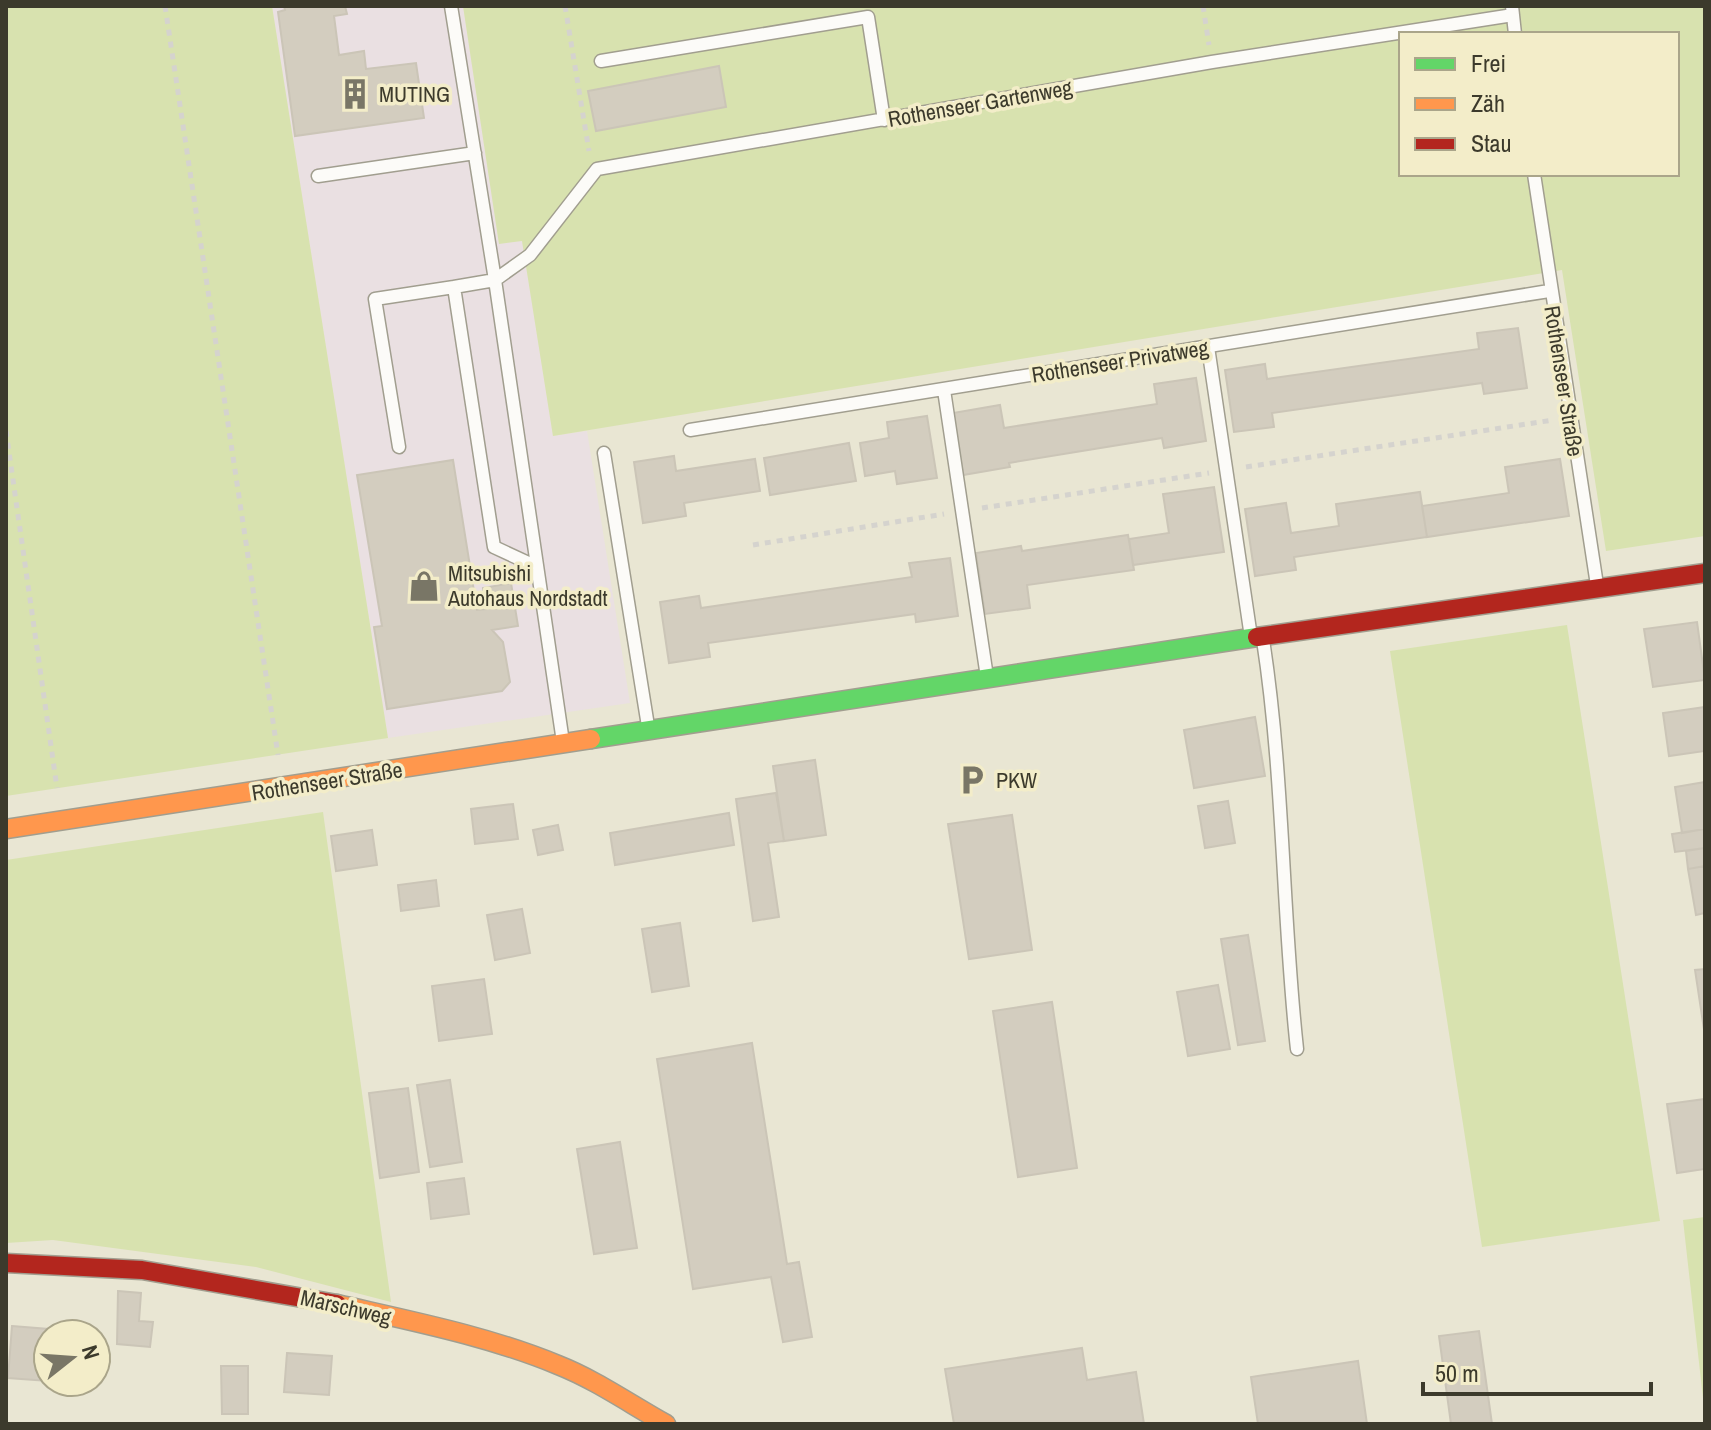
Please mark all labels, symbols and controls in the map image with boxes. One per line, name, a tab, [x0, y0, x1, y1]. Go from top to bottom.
legend	[1399, 32, 1679, 176]
text: Frei	[1471, 47, 1506, 79]
street label: Rothenseer Gartenweg	[886, 72, 1074, 134]
building icon: MUTING	[338, 77, 372, 111]
place label: MUTING	[379, 79, 450, 109]
text: Zäh	[1471, 87, 1505, 119]
text: Stau	[1471, 127, 1512, 159]
street label: Rothenseer Straße	[1537, 303, 1591, 459]
street label: Rothenseer Privatweg	[1030, 332, 1210, 390]
place label: Mitsubishi Autohaus Nordstadt	[447, 558, 607, 613]
shop icon: Mitsubishi Autohaus Nordstadt	[407, 569, 441, 603]
street label: Rothenseer Straße	[249, 754, 405, 808]
parking icon: PKW	[955, 763, 989, 797]
place label: PKW	[996, 765, 1037, 795]
street label: Marschweg	[298, 1282, 394, 1332]
north arrow	[32, 1318, 112, 1398]
text: N	[75, 1342, 107, 1363]
scale bar	[1423, 1346, 1651, 1396]
text: 50 m	[1435, 1357, 1479, 1389]

